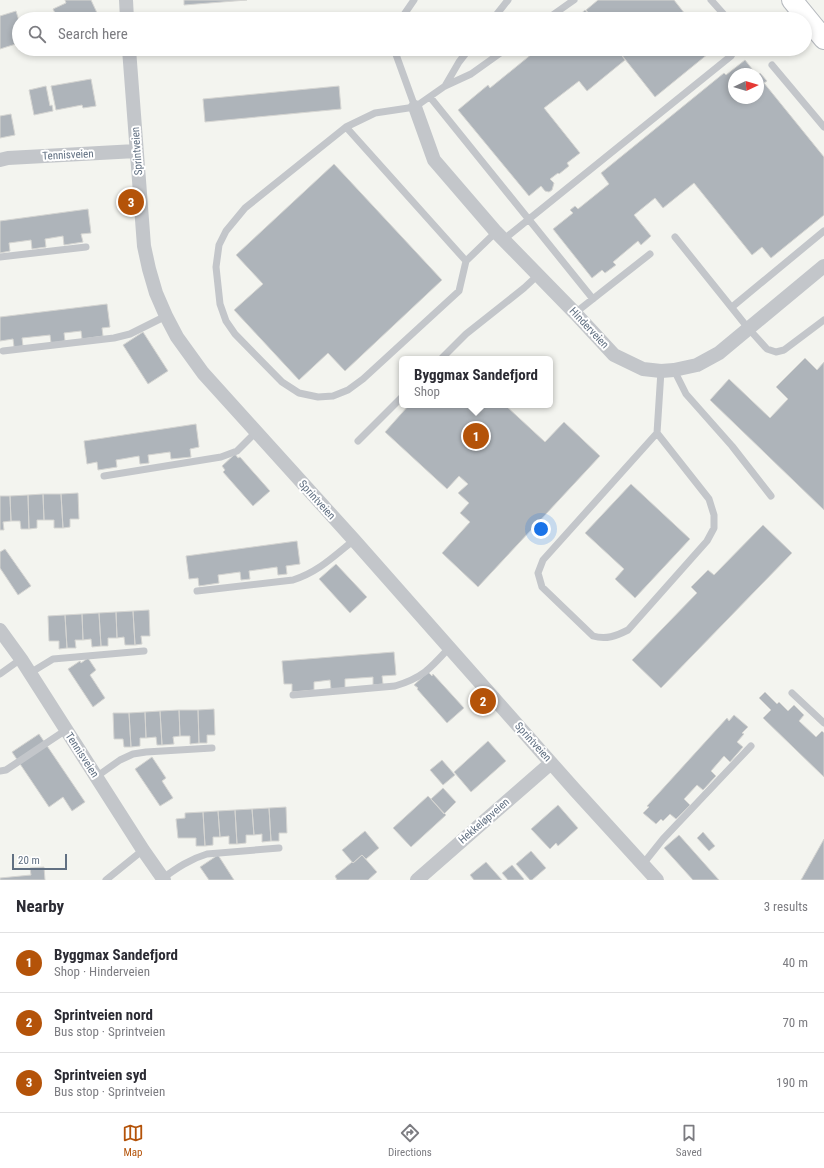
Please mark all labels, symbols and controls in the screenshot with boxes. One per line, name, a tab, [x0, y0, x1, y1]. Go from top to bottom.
search box	[12, 12, 812, 56]
icon: search	[26, 23, 48, 45]
text: Search here	[58, 25, 128, 43]
north arrow	[728, 68, 764, 104]
street label: Sprintveien	[129, 126, 145, 176]
street label: Tennisveien	[42, 147, 94, 163]
pin: 3	[118, 187, 144, 217]
street label: Hinderveien	[567, 305, 611, 351]
popup	[399, 356, 553, 408]
text: Byggmax Sandefjord	[414, 366, 538, 384]
text: Shop	[414, 384, 440, 399]
pin: 1	[463, 421, 489, 451]
street label: Sprintveien	[296, 478, 338, 522]
your location	[531, 519, 551, 539]
pin: 2	[470, 686, 496, 716]
street label: Sprintveien	[512, 720, 554, 764]
street label: Tennisveien	[63, 730, 101, 780]
street label: Hekkeløpveien	[456, 795, 512, 847]
scale bar	[12, 852, 67, 871]
text: 20 m	[18, 854, 40, 867]
text: Nearby	[16, 896, 64, 916]
text: 3 results	[764, 899, 808, 914]
text: Byggmax Sandefjord	[54, 946, 178, 964]
text: 1	[26, 955, 32, 970]
text: 40 m	[782, 955, 808, 970]
text: Shop · Hinderveien	[54, 964, 150, 979]
text: Sprintveien nord	[54, 1006, 153, 1024]
text: 2	[26, 1015, 32, 1030]
text: 70 m	[782, 1015, 808, 1030]
text: Bus stop · Sprintveien	[54, 1024, 165, 1039]
text: Sprintveien syd	[54, 1066, 147, 1084]
text: 3	[26, 1075, 32, 1090]
text: 190 m	[776, 1075, 808, 1090]
text: Bus stop · Sprintveien	[54, 1084, 165, 1099]
tab: Map	[122, 1122, 144, 1159]
tab: Directions	[388, 1122, 432, 1159]
tab: Saved	[676, 1122, 702, 1159]

